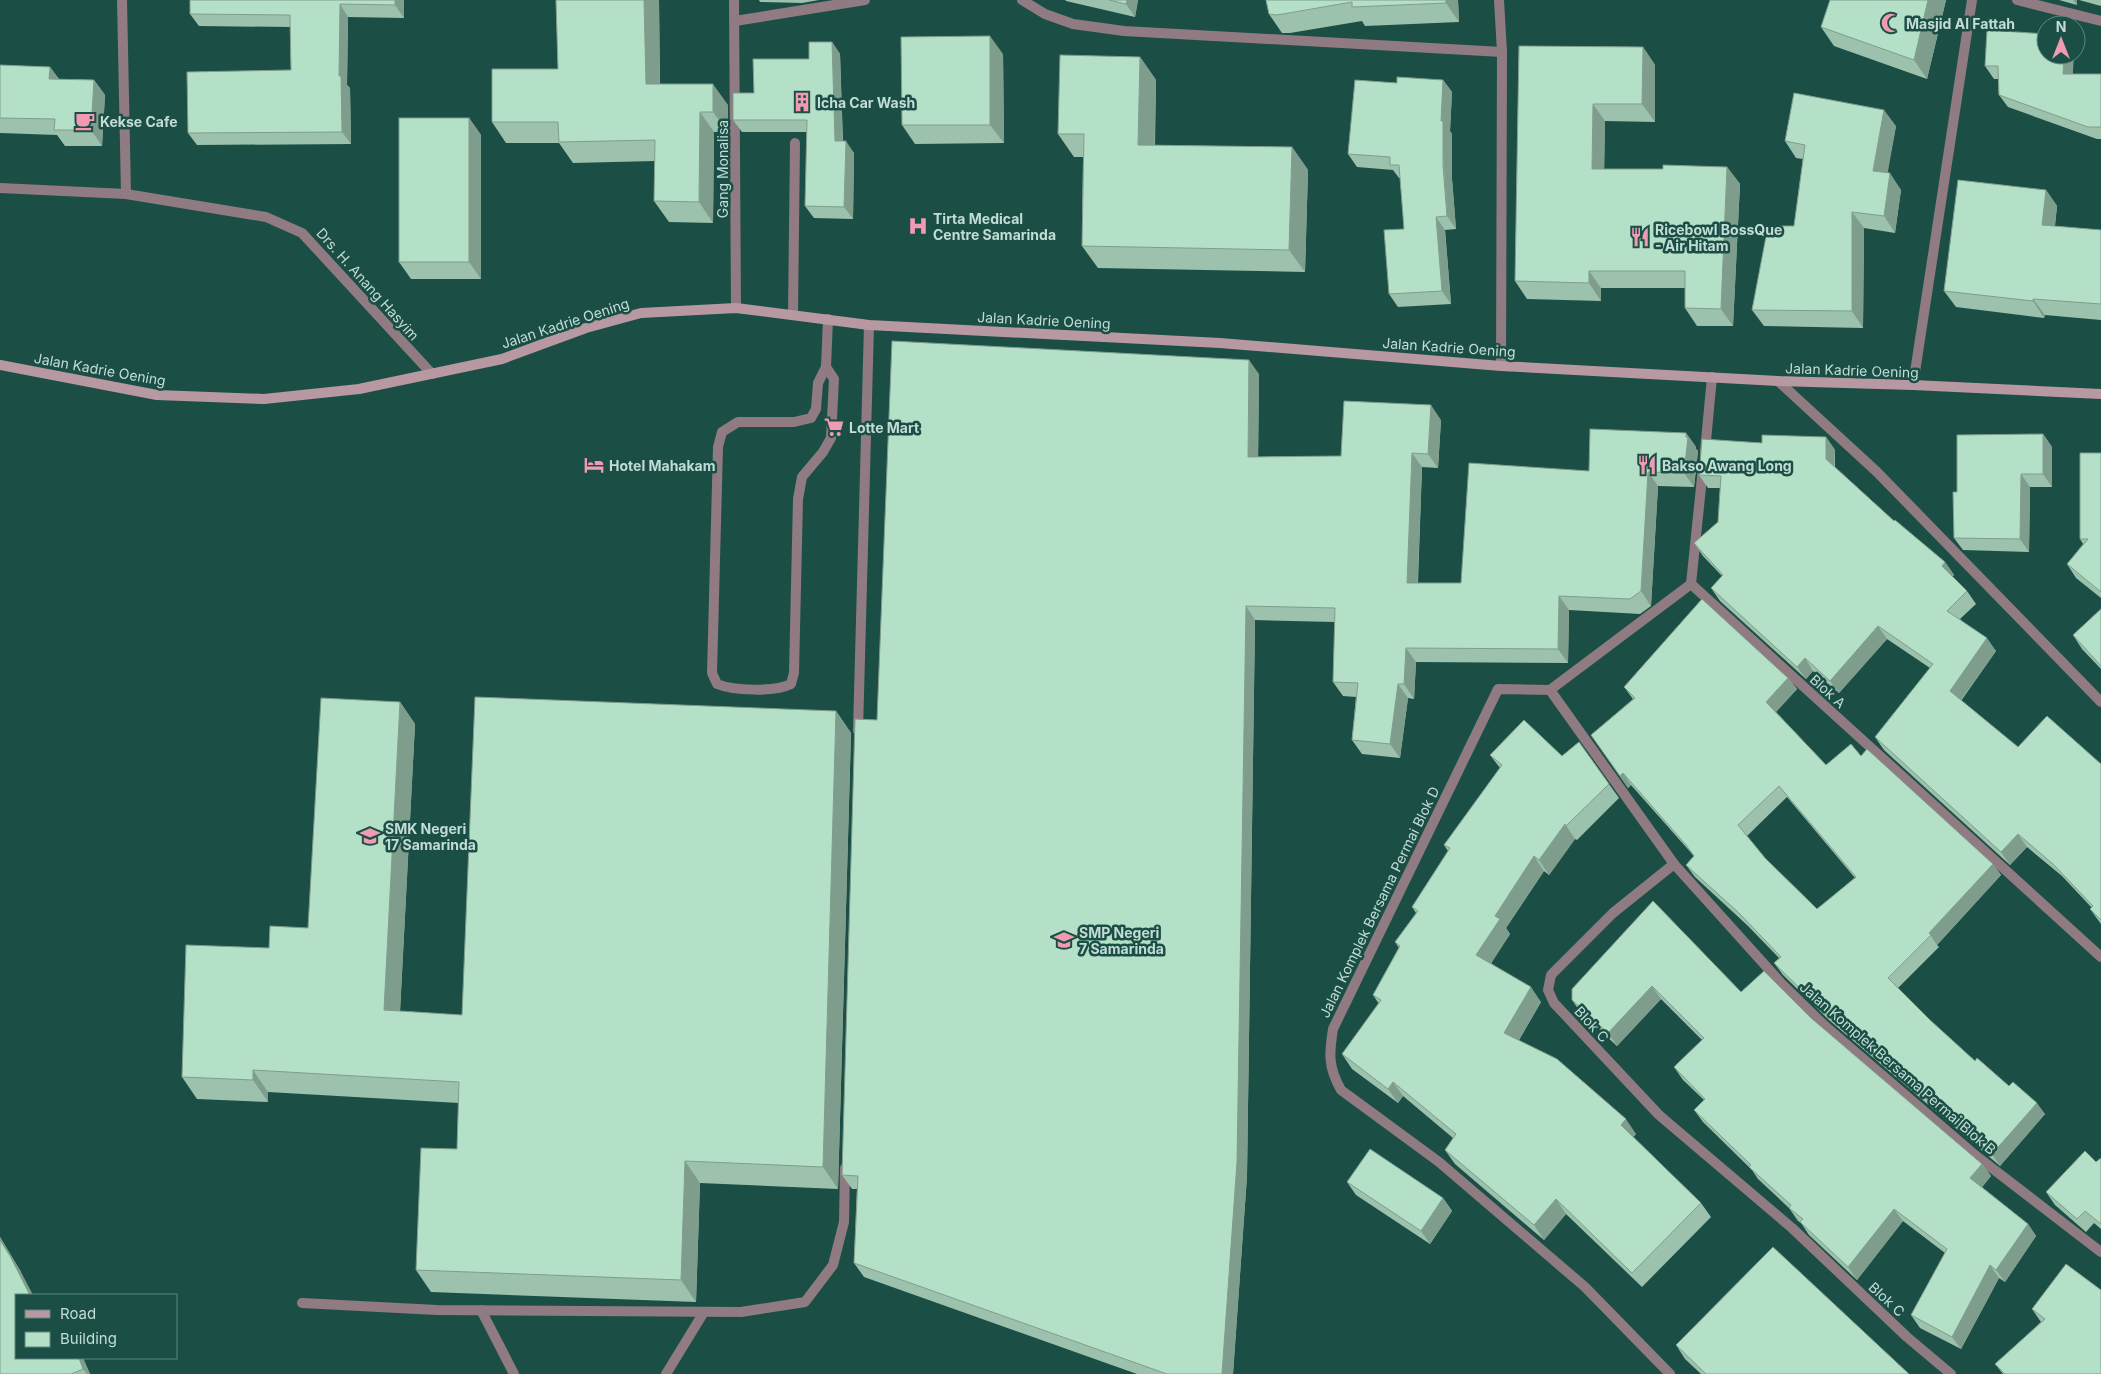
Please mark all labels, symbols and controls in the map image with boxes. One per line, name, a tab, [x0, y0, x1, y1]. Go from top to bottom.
mosque icon: Masjid Al Fattah	[1880, 12, 1902, 34]
place label: Masjid Al Fattah	[1906, 15, 2015, 32]
north arrow	[2036, 15, 2086, 65]
text: N	[2056, 18, 2066, 35]
building icon: Icha Car Wash	[791, 91, 813, 113]
place label: Icha Car Wash	[817, 94, 915, 111]
cafe icon: Kekse Cafe	[74, 110, 96, 132]
place label: Kekse Cafe	[100, 113, 178, 130]
street label: Gang Monalisa	[714, 120, 731, 218]
place label: Tirta Medical Centre Samarinda	[933, 210, 1056, 243]
hospital icon: Tirta Medical Centre Samarinda	[907, 215, 929, 237]
place label: Ricebowl BossQue - Air Hitam	[1655, 221, 1782, 254]
street label: Drs. H. Anang Hasyim	[313, 224, 423, 344]
restaurant icon: Ricebowl BossQue - Air Hitam	[1629, 226, 1651, 248]
street label: Jalan Kadrie Oening	[499, 294, 631, 352]
street label: Jalan Kadrie Oening	[977, 308, 1111, 332]
street label: Jalan Kadrie Oening	[1382, 334, 1516, 360]
street label: Jalan Kadrie Oening	[33, 349, 167, 389]
street label: Jalan Kadrie Oening	[1785, 359, 1919, 381]
supermarket icon: Lotte Mart	[823, 416, 845, 438]
place label: Lotte Mart	[849, 419, 919, 436]
hotel icon: Hotel Mahakam	[583, 454, 605, 476]
restaurant icon: Bakso Awang Long	[1636, 454, 1658, 476]
place label: Hotel Mahakam	[609, 457, 716, 474]
place label: Bakso Awang Long	[1662, 457, 1792, 474]
street label: Blok A	[1807, 671, 1850, 712]
street label: Jalan Komplek Bersama Permai Blok D	[1315, 784, 1443, 1020]
place label: SMK Negeri 17 Samarinda	[385, 820, 476, 853]
school or university icon: SMK Negeri 17 Samarinda	[359, 825, 381, 847]
place label: SMP Negeri 7 Samarinda	[1079, 924, 1164, 957]
school or university icon: SMP Negeri 7 Samarinda	[1053, 929, 1075, 951]
street label: Jalan Komplek Bersama Permai Blok B	[1797, 978, 1999, 1158]
street label: Blok C	[1571, 1003, 1613, 1045]
street label: Blok C	[1866, 1278, 1908, 1320]
legend	[15, 1294, 178, 1359]
text: Road	[60, 1304, 96, 1323]
text: Building	[60, 1329, 117, 1348]

